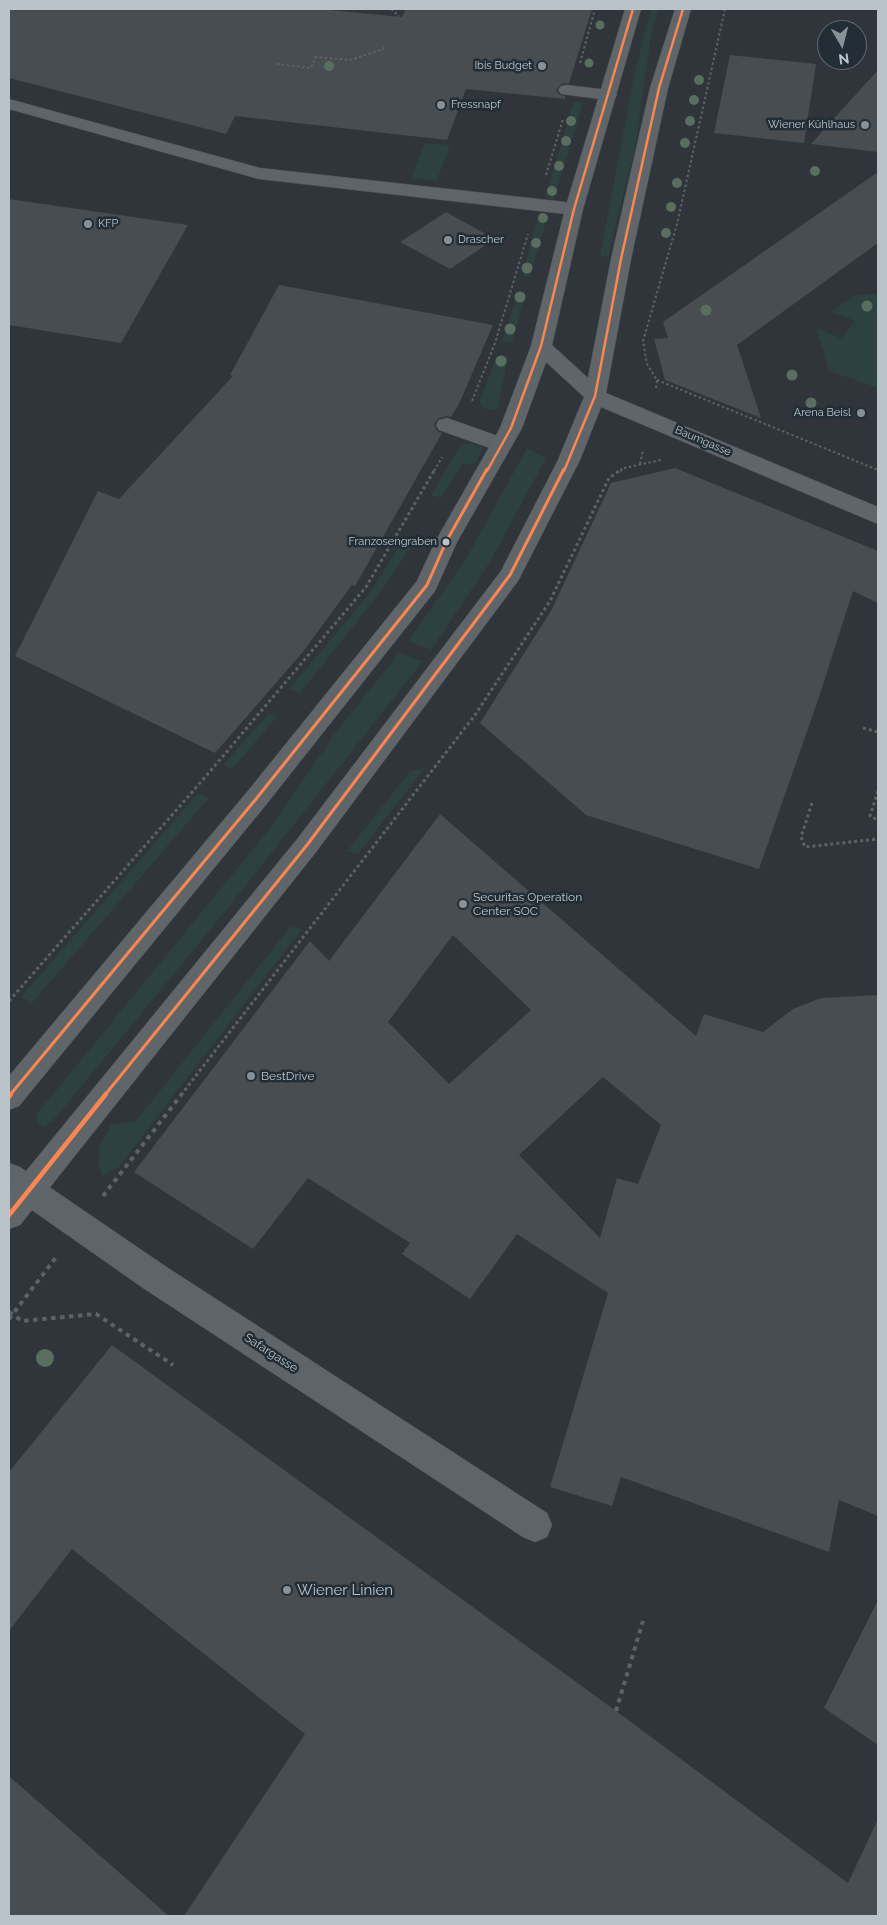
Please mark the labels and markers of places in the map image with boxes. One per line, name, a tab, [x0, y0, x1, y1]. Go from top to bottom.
place label: Ibis Budget	[474, 59, 532, 73]
marker: Ibis Budget	[536, 60, 548, 72]
place label: Fressnapf	[451, 98, 501, 112]
marker: Fressnapf	[435, 99, 447, 111]
place label: Wiener Kühlhaus	[768, 118, 855, 132]
marker: Wiener Kühlhaus	[859, 119, 871, 131]
place label: KFP	[98, 217, 118, 231]
marker: KFP	[82, 218, 94, 230]
place label: Drascher	[458, 233, 504, 247]
marker: Drascher	[442, 234, 454, 246]
place label: Arena Beisl	[794, 406, 851, 420]
marker: Arena Beisl	[855, 407, 867, 419]
place label: Franzosengraben	[348, 535, 437, 549]
marker: Franzosengraben	[441, 537, 451, 547]
place label: Securitas Operation Center SOC	[473, 890, 582, 918]
marker: Securitas Operation Center SOC	[457, 898, 469, 910]
place label: BestDrive	[261, 1069, 314, 1083]
marker: BestDrive	[245, 1070, 257, 1082]
place label: Wiener Linien	[297, 1581, 393, 1599]
marker: Wiener Linien	[281, 1584, 293, 1596]

